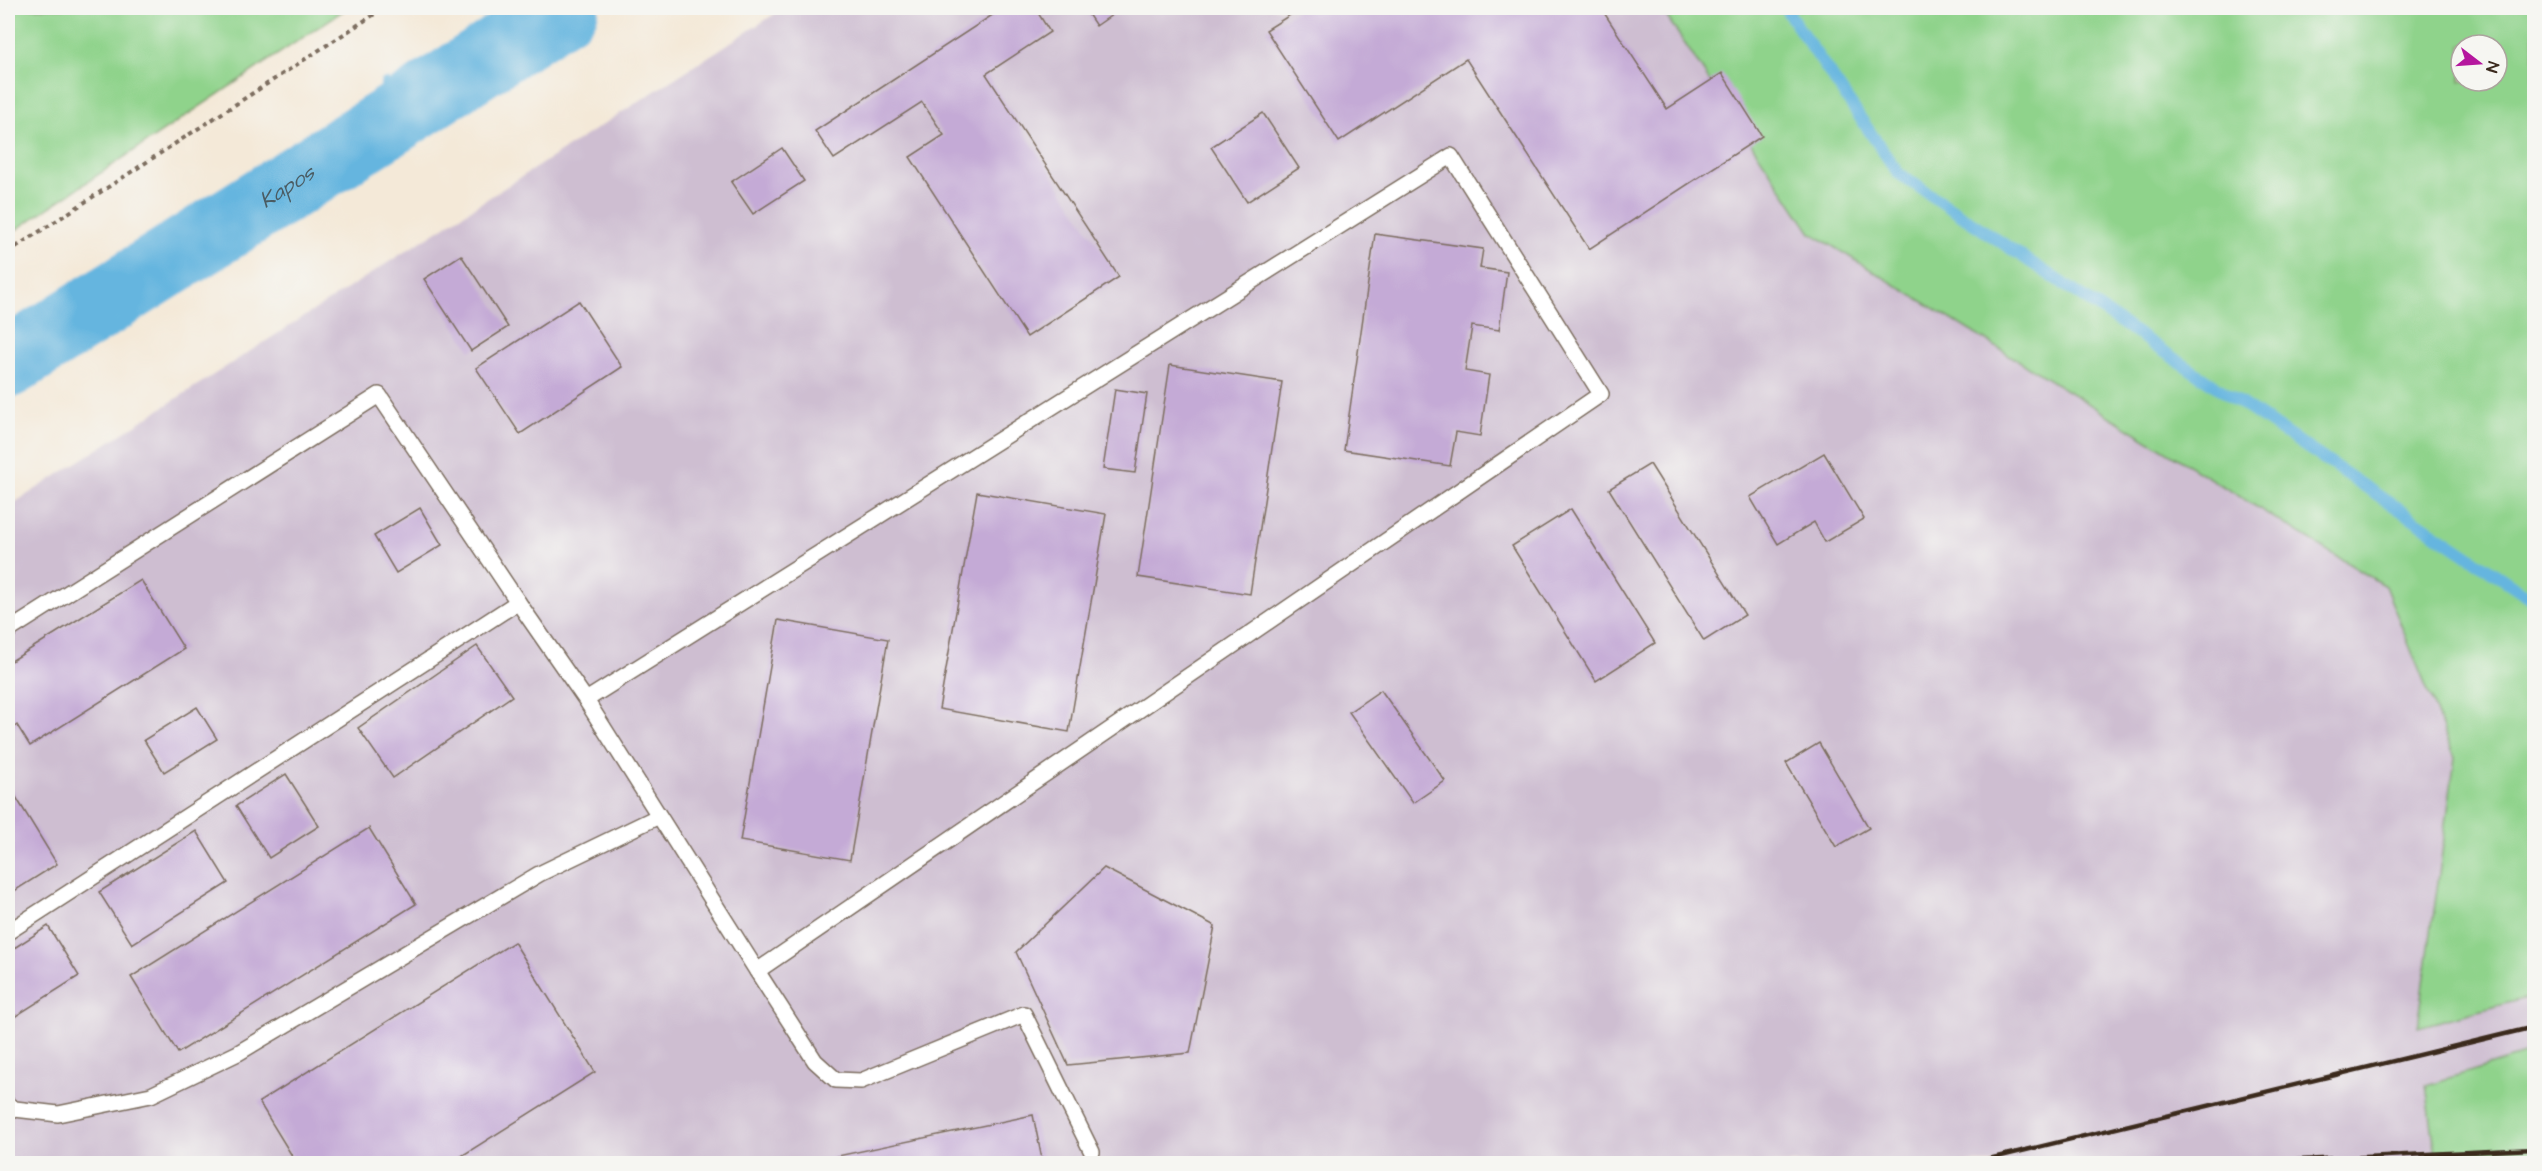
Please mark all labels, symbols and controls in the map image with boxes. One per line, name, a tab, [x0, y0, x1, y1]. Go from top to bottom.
north arrow	[2449, 33, 2509, 93]
text: N	[2480, 59, 2504, 75]
water label: Kapos	[253, 157, 321, 216]

